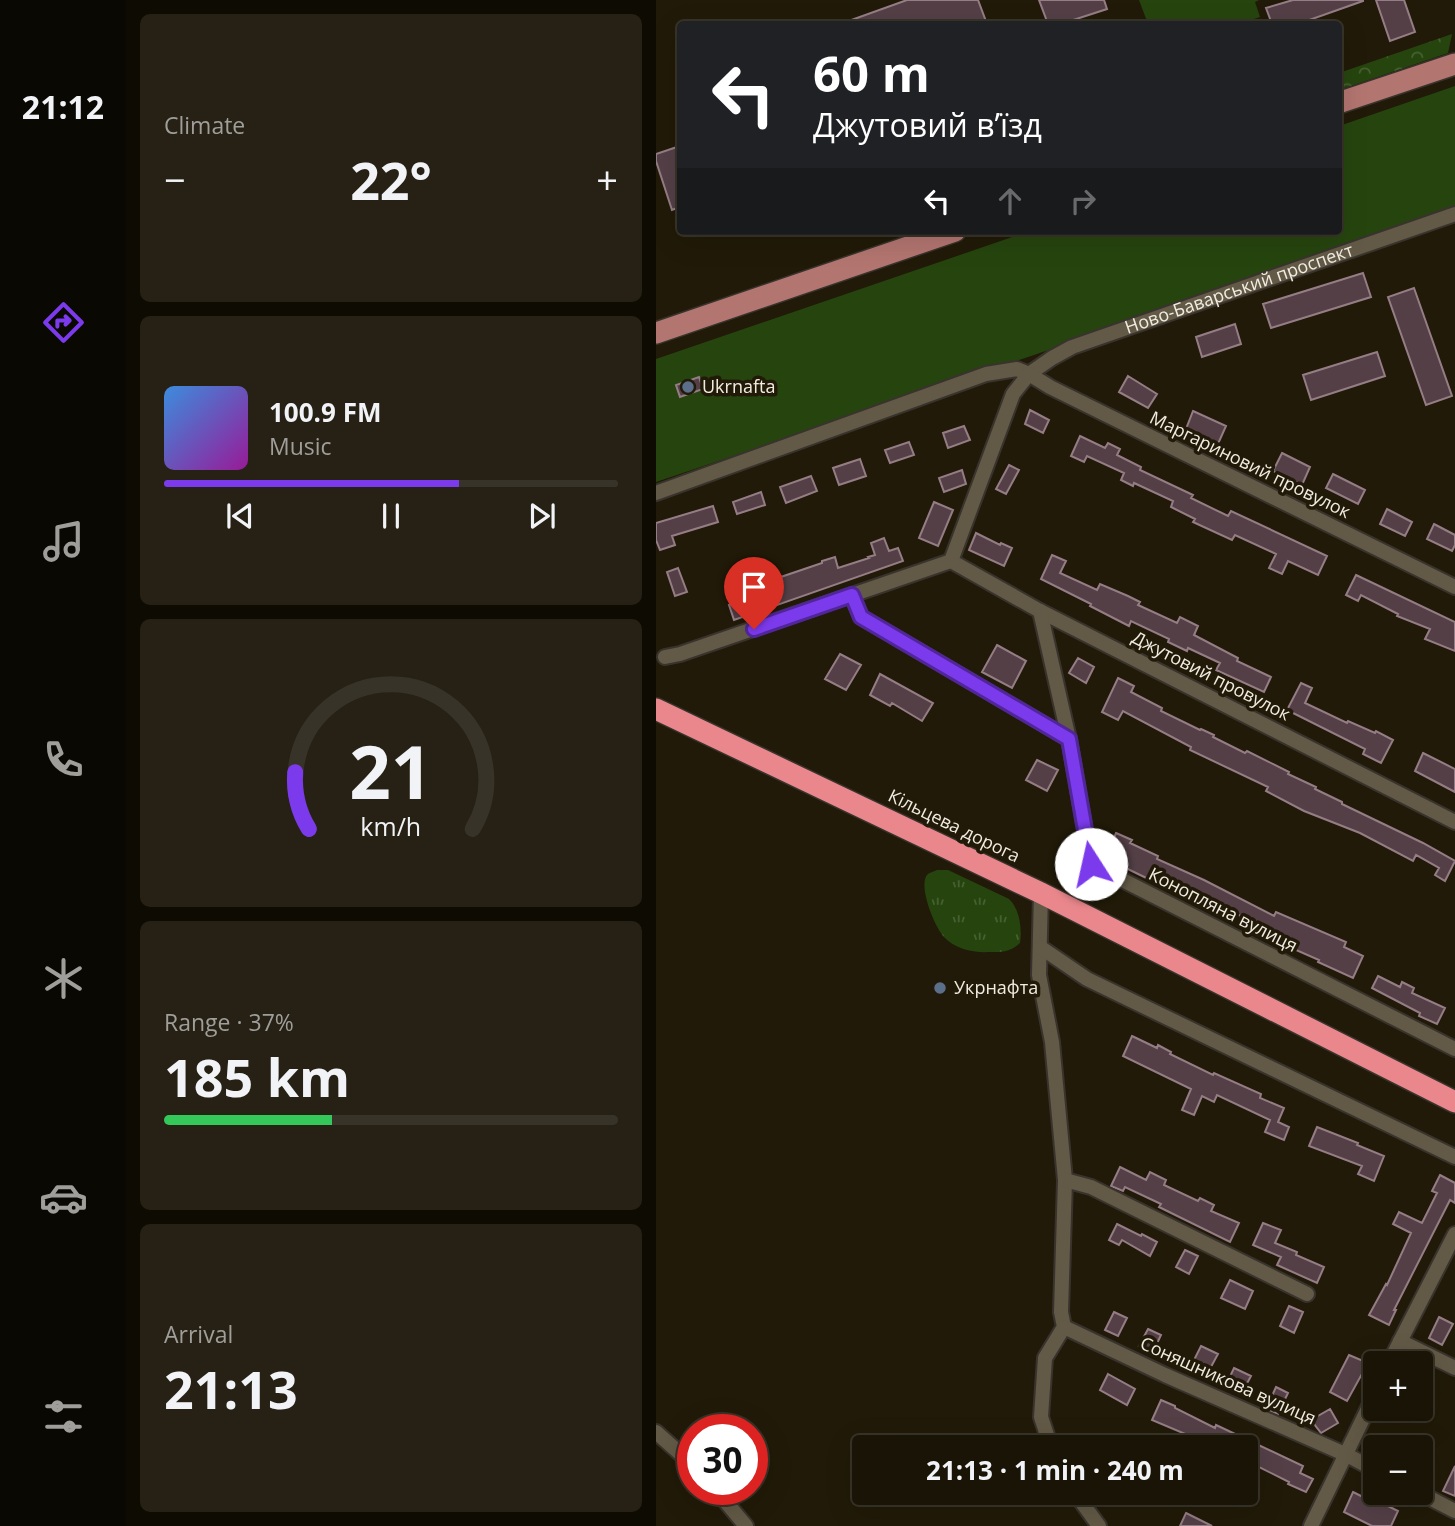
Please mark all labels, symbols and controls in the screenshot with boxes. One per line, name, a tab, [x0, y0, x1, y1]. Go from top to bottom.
text: 60 m	[813, 40, 930, 106]
icon: left	[698, 49, 789, 140]
text: 21:12	[22, 85, 104, 128]
text: Джутовий в’їзд	[813, 103, 1042, 146]
text: Climate	[164, 109, 245, 141]
text: 22°	[350, 144, 432, 215]
text: −	[164, 153, 186, 205]
text: +	[596, 153, 618, 205]
icon: left	[918, 182, 956, 220]
icon: ahead	[991, 182, 1029, 220]
icon: right	[1064, 182, 1102, 220]
street label: Ново-Баварський проспект	[1121, 237, 1357, 339]
icon: directions	[39, 298, 88, 347]
place label: Ukrnafta	[702, 374, 775, 398]
marker: Ukrnafta	[680, 379, 696, 395]
text: 100.9 FM	[269, 394, 381, 430]
street label: Маргариновий провулок	[1146, 405, 1355, 523]
text: Music	[269, 430, 332, 462]
icon: previous	[221, 497, 259, 535]
icon: pause	[372, 497, 410, 535]
icon: next	[523, 497, 561, 535]
icon: music	[39, 517, 88, 566]
pin	[724, 557, 784, 629]
icon: arrive	[735, 568, 773, 606]
street label: Джутовий провулок	[1128, 625, 1295, 726]
text: 21	[349, 721, 433, 820]
icon: phone	[39, 735, 88, 784]
street label: Кільцева дорога	[885, 783, 1024, 867]
text: km/h	[361, 809, 421, 843]
position arrow	[1054, 827, 1128, 901]
street label: Конопляна вулиця	[1145, 861, 1302, 957]
icon: climate	[39, 954, 88, 1003]
place label: Укрнафта	[954, 975, 1038, 999]
marker: Укрнафта	[932, 980, 948, 996]
text: Range · 37%	[164, 1006, 294, 1038]
text: 185 km	[164, 1041, 350, 1112]
icon: car	[39, 1173, 88, 1222]
text: Arrival	[164, 1318, 233, 1350]
street label: Соняшникова вулиця	[1137, 1331, 1320, 1430]
map controls	[1363, 1351, 1433, 1505]
button: +	[1363, 1351, 1433, 1421]
text: 21:13	[164, 1353, 298, 1424]
icon: filters	[39, 1392, 88, 1441]
speed limit sign: 30	[677, 1414, 768, 1505]
button: −	[1363, 1435, 1433, 1505]
text: 21:13 · 1 min · 240 m	[926, 1452, 1184, 1488]

